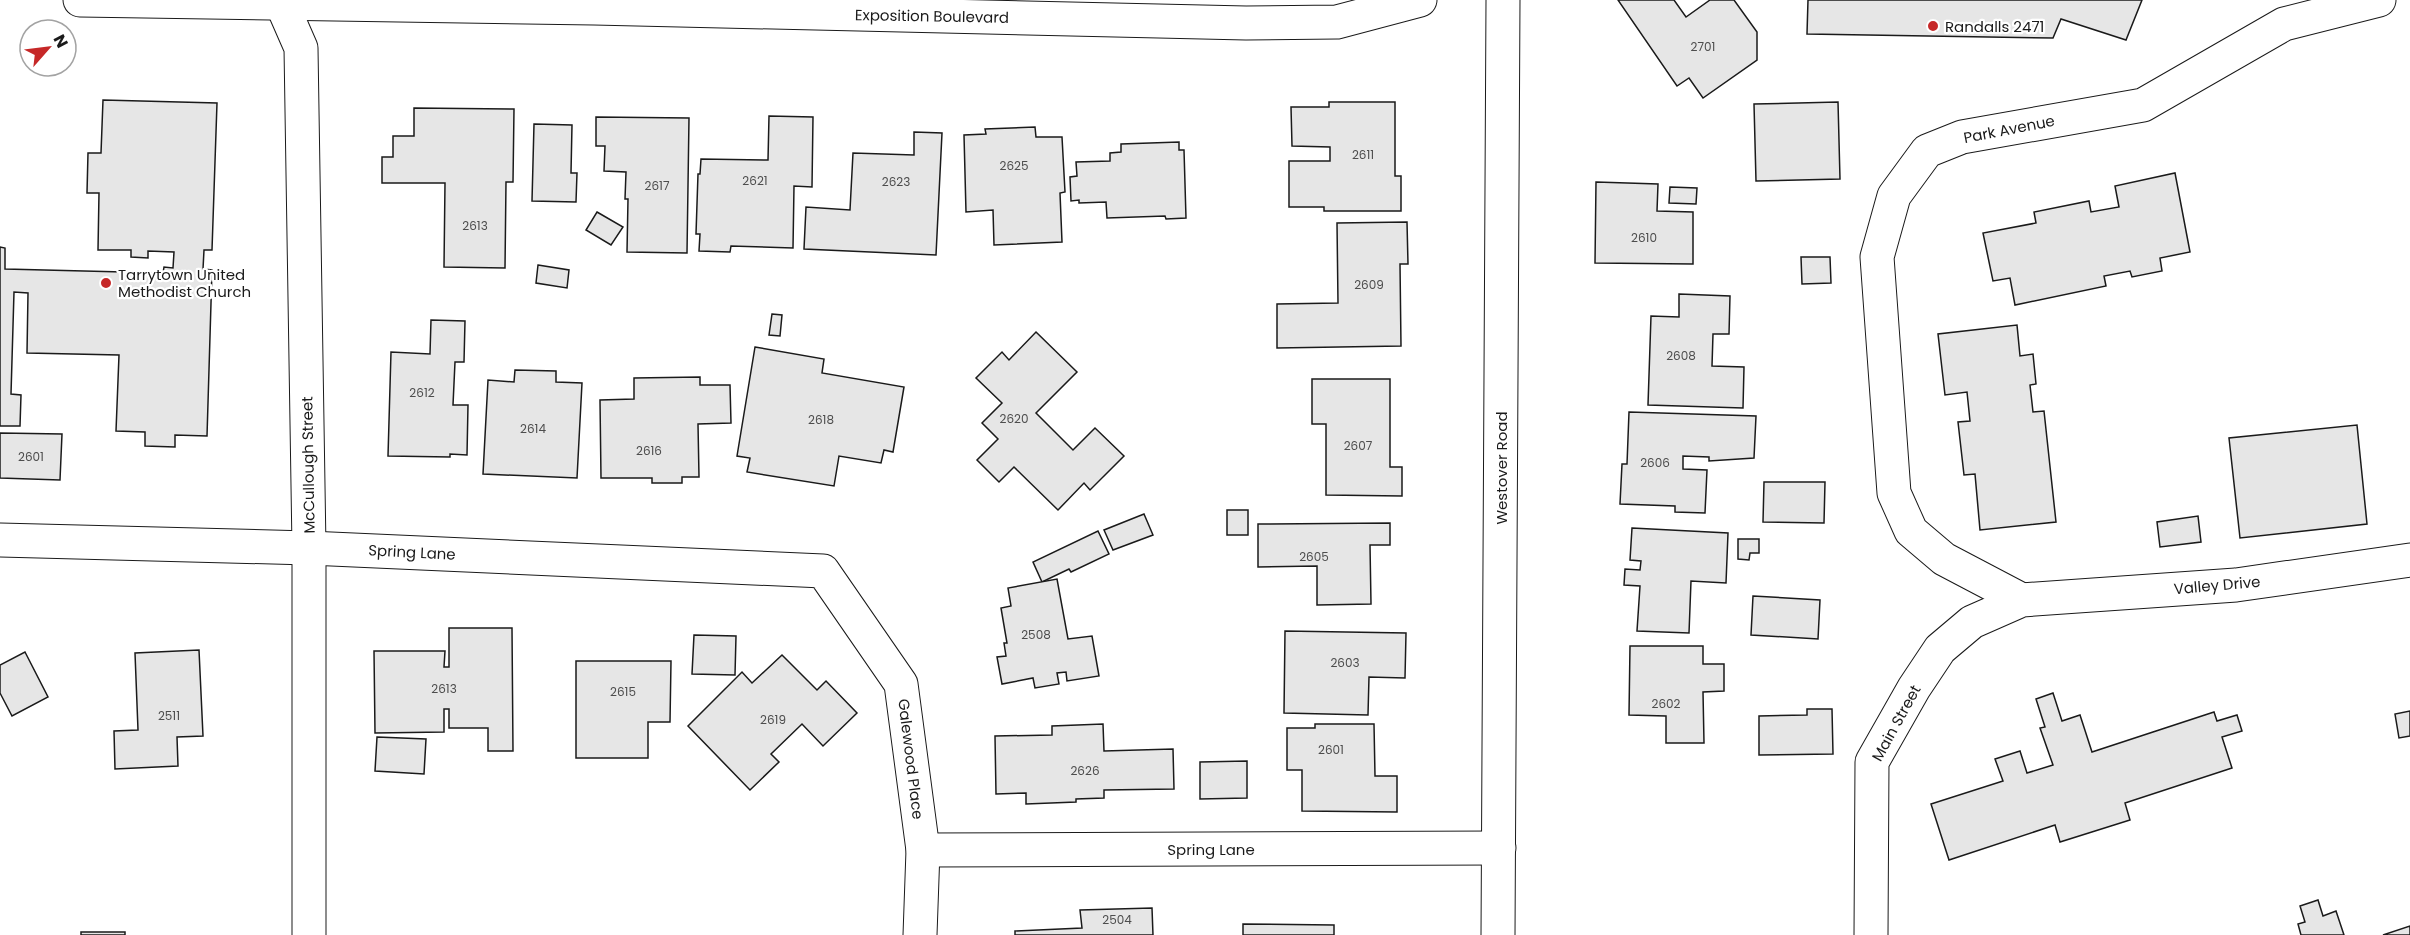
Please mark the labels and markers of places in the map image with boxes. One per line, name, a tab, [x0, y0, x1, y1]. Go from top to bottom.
place label: Randalls 2471	[1945, 16, 2044, 37]
marker: Randalls 2471	[1926, 19, 1940, 33]
place label: Tarrytown United Methodist Church	[118, 264, 251, 302]
marker: Tarrytown United Methodist Church	[99, 276, 113, 290]

